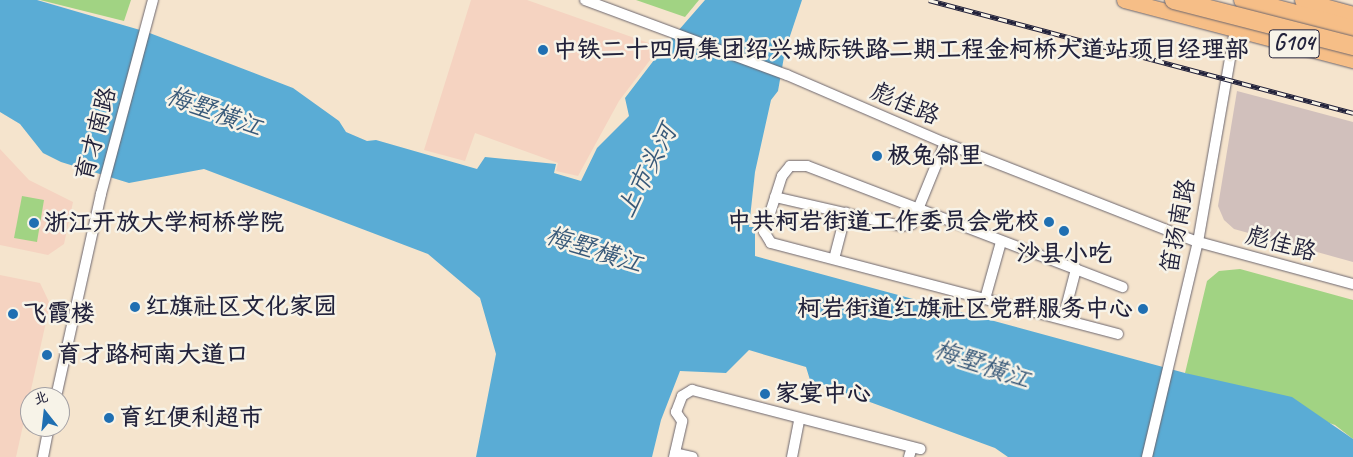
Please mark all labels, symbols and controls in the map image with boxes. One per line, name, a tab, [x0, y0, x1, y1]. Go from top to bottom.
road number: G104	[1268, 24, 1320, 64]
place label: 中铁二十四局集团绍兴城际铁路二期工程金柯桥大道站项目经理部	[553, 36, 1249, 64]
marker: 中铁二十四局集团绍兴城际铁路二期工程金柯桥大道站项目经理部	[537, 44, 549, 56]
street label: 彪佳路	[866, 77, 944, 131]
water label: 梅墅横江	[162, 81, 266, 143]
street label: 育才南路	[70, 84, 122, 184]
water label: 上市头河	[611, 120, 683, 222]
place label: 极兔邻里	[887, 142, 983, 170]
marker: 极兔邻里	[871, 150, 883, 162]
street label: 笛扬南路	[1155, 176, 1201, 276]
place label: 中共柯岩街道工作委员会党校	[727, 208, 1039, 236]
place label: 浙江开放大学柯桥学院	[44, 209, 284, 237]
marker: 中共柯岩街道工作委员会党校	[1043, 216, 1055, 228]
marker: 浙江开放大学柯桥学院	[28, 217, 40, 229]
water label: 梅墅横江	[542, 220, 646, 280]
street label: 彪佳路	[1242, 221, 1320, 267]
marker: 沙县小吃	[1058, 225, 1070, 237]
place label: 沙县小吃	[1016, 240, 1112, 268]
place label: 红旗社区文化家园	[145, 293, 337, 321]
place label: 柯岩街道红旗社区党群服务中心	[797, 295, 1133, 323]
place label: 飞霞楼	[23, 300, 95, 328]
marker: 红旗社区文化家园	[129, 301, 141, 313]
marker: 柯岩街道红旗社区党群服务中心	[1137, 303, 1149, 315]
marker: 飞霞楼	[7, 308, 19, 320]
water label: 梅墅横江	[930, 335, 1034, 395]
place label: 育才路柯南大道口	[57, 341, 249, 369]
marker: 育才路柯南大道口	[41, 349, 53, 361]
place label: 家宴中心	[775, 380, 871, 408]
north arrow	[20, 387, 70, 437]
text: 北	[32, 388, 50, 408]
marker: 家宴中心	[759, 388, 771, 400]
place label: 育红便利超市	[119, 404, 263, 432]
marker: 育红便利超市	[103, 412, 115, 424]

